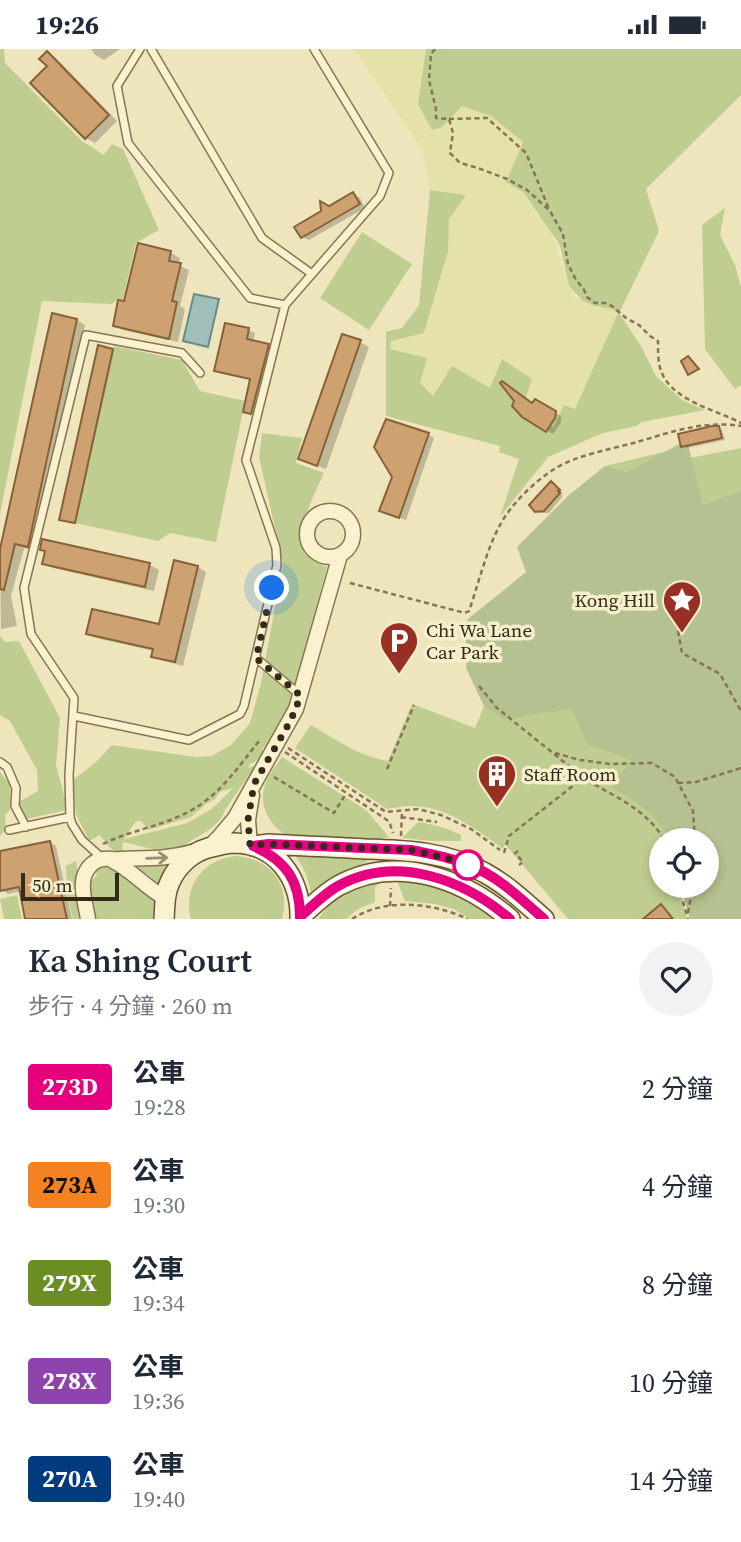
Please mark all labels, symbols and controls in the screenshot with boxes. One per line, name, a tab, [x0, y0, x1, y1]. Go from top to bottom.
text: 19:26	[35, 7, 99, 43]
your location	[254, 570, 289, 605]
place icon: Kong Hill	[661, 579, 703, 634]
place label: Kong Hill	[575, 587, 655, 613]
place label: Chi Wa Lane Car Park	[426, 617, 532, 665]
parking icon: Chi Wa Lane Car Park	[378, 620, 420, 675]
building icon: Staff Room	[476, 753, 518, 808]
place label: Staff Room	[524, 761, 616, 787]
map controls	[649, 828, 719, 898]
button: locate	[649, 828, 719, 898]
unlabelled marker	[453, 850, 483, 880]
one-way arrow	[145, 851, 168, 864]
scale bar	[21, 870, 119, 902]
text: 50 m	[32, 872, 73, 898]
text: Ka Shing Court	[28, 938, 252, 983]
button: heart	[639, 942, 713, 1016]
text: 步行 · 4 分鐘 · 260 m	[28, 990, 233, 1022]
text: 公車	[133, 1055, 185, 1091]
text: 273D	[42, 1070, 98, 1103]
text: 2 分鐘	[642, 1071, 713, 1107]
text: 19:28	[133, 1091, 186, 1123]
text: 公車	[132, 1153, 184, 1189]
text: 273A	[42, 1168, 97, 1201]
text: 4 分鐘	[642, 1169, 713, 1205]
text: 19:30	[132, 1189, 185, 1221]
text: 公車	[132, 1251, 184, 1287]
text: 279X	[42, 1266, 97, 1299]
text: 8 分鐘	[642, 1267, 713, 1303]
text: 19:34	[132, 1287, 185, 1319]
text: 公車	[132, 1349, 184, 1385]
text: 278X	[42, 1364, 97, 1397]
text: 10 分鐘	[629, 1365, 713, 1401]
text: 19:36	[132, 1385, 185, 1417]
text: 公車	[132, 1447, 184, 1483]
text: 270A	[42, 1462, 97, 1495]
text: 14 分鐘	[629, 1463, 713, 1499]
text: 19:40	[132, 1483, 185, 1515]

